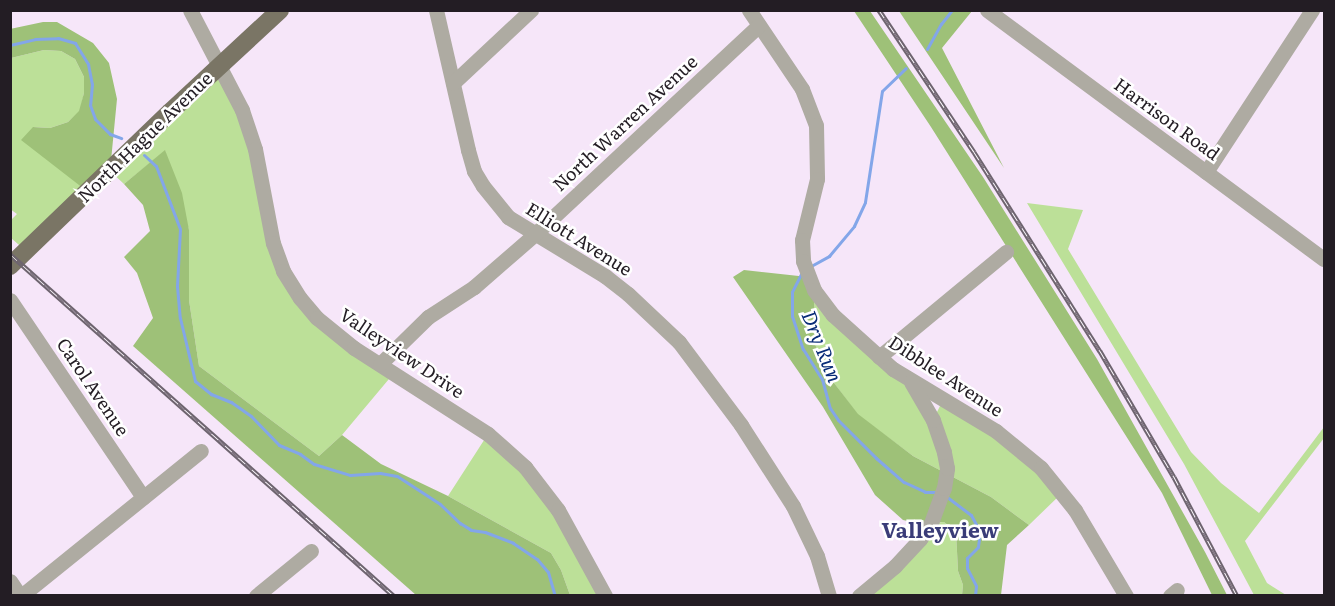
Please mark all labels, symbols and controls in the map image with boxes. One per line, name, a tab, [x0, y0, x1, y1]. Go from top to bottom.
street label: North Warren Avenue	[548, 51, 702, 195]
street label: North Hague Avenue	[73, 67, 217, 207]
street label: Harrison Road	[1110, 73, 1224, 165]
street label: Elliott Avenue	[522, 198, 636, 280]
street label: Valleyview Drive	[336, 303, 468, 403]
water label: Dry Run	[798, 307, 848, 385]
street label: Dibblee Avenue	[885, 331, 1007, 421]
street label: Carol Avenue	[52, 334, 134, 440]
district label: Valleyview	[881, 516, 999, 542]

